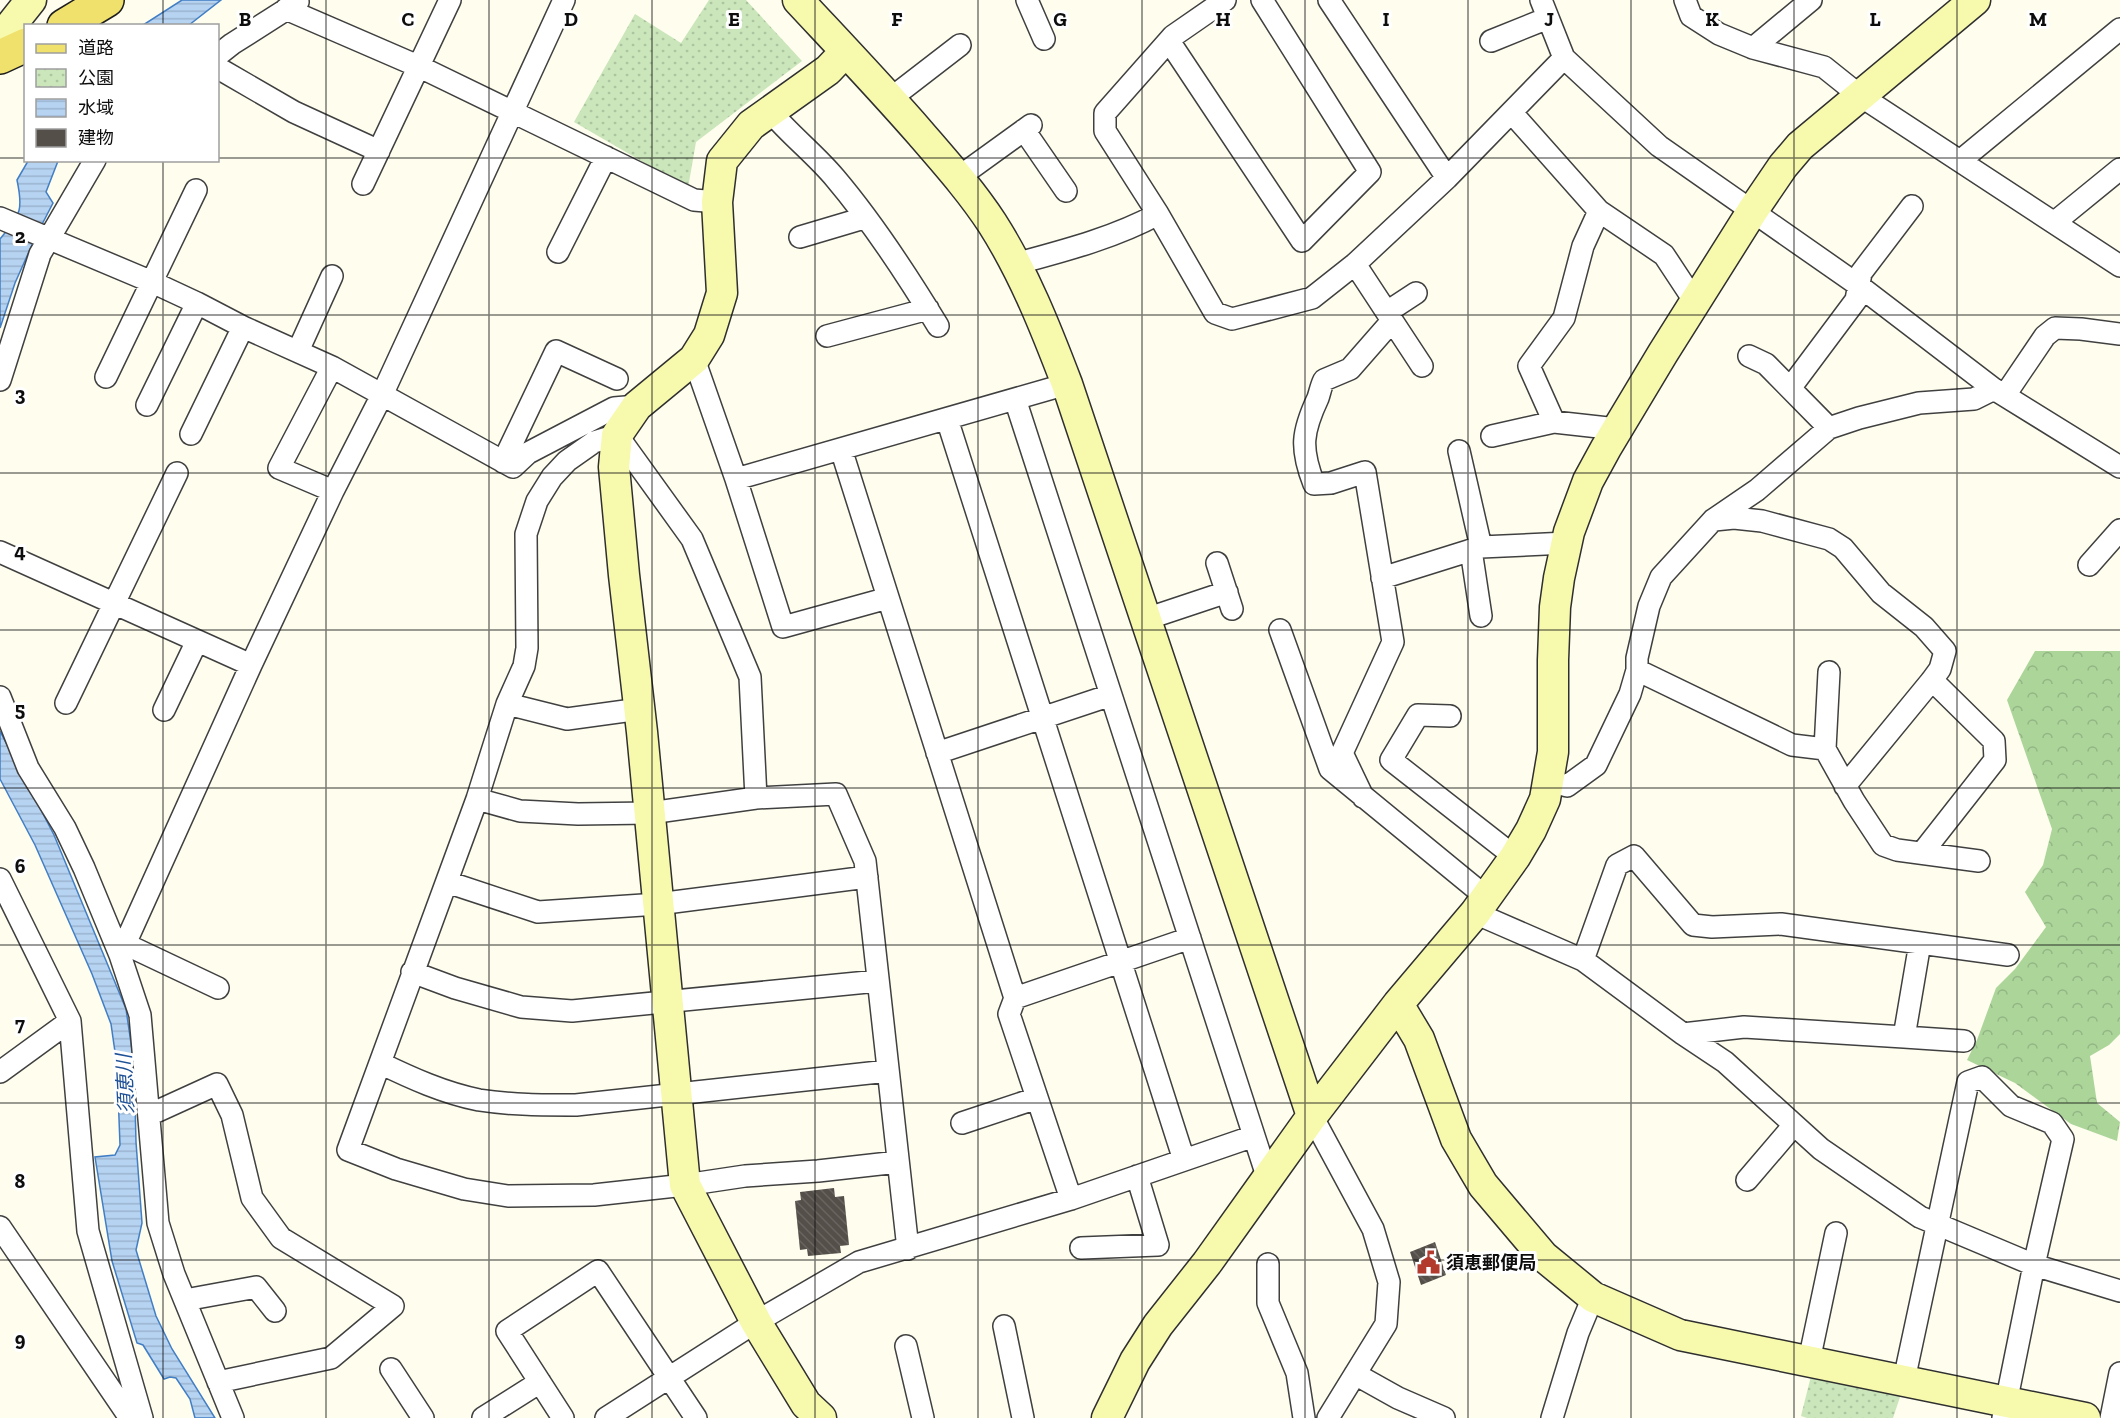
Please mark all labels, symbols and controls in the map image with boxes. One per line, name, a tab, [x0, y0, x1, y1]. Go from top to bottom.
text: B	[239, 7, 251, 31]
text: C	[402, 7, 415, 31]
text: D	[564, 7, 578, 31]
text: E	[728, 7, 740, 31]
text: F	[891, 7, 903, 31]
text: G	[1053, 7, 1067, 31]
text: H	[1215, 7, 1231, 31]
text: I	[1382, 7, 1390, 31]
text: J	[1544, 7, 1554, 31]
text: K	[1705, 7, 1719, 31]
text: L	[1869, 7, 1881, 31]
text: M	[2029, 7, 2047, 31]
legend	[24, 24, 219, 162]
text: 道路	[78, 37, 114, 59]
text: 公園	[78, 67, 114, 89]
text: 水域	[78, 97, 114, 119]
text: 建物	[78, 127, 114, 149]
text: 2	[15, 224, 26, 248]
text: 3	[15, 382, 26, 406]
text: 4	[14, 539, 26, 563]
text: 5	[15, 697, 25, 721]
text: 6	[15, 854, 26, 878]
text: 7	[15, 1012, 25, 1036]
water label: 須恵川	[111, 1051, 139, 1115]
text: 8	[15, 1169, 26, 1193]
public building icon: 須恵郵便局	[1415, 1250, 1441, 1276]
place label: 須恵郵便局	[1446, 1252, 1536, 1274]
text: 9	[15, 1327, 26, 1351]

